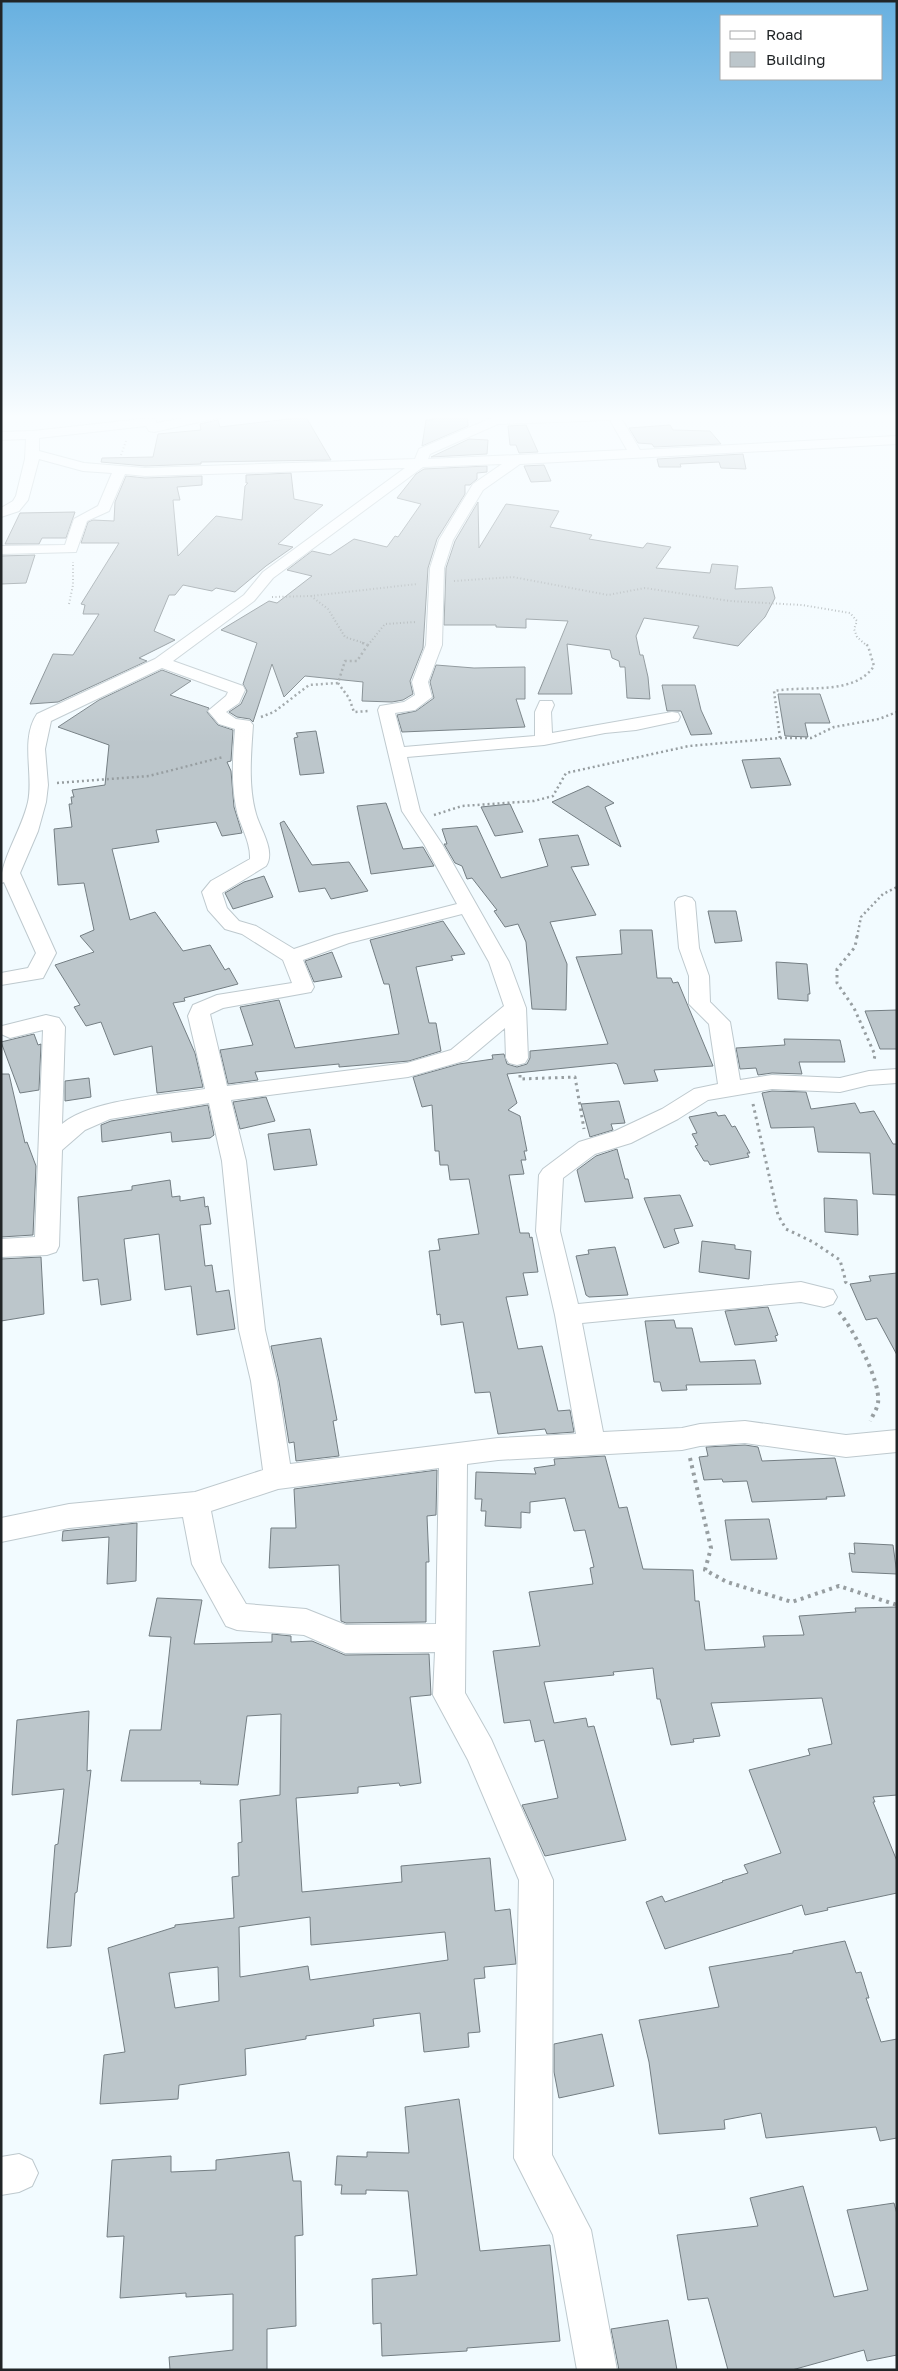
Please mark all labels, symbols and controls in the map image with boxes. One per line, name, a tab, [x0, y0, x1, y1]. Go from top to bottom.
legend	[720, 15, 883, 80]
text: Road	[766, 25, 803, 43]
text: Building	[766, 50, 826, 68]

